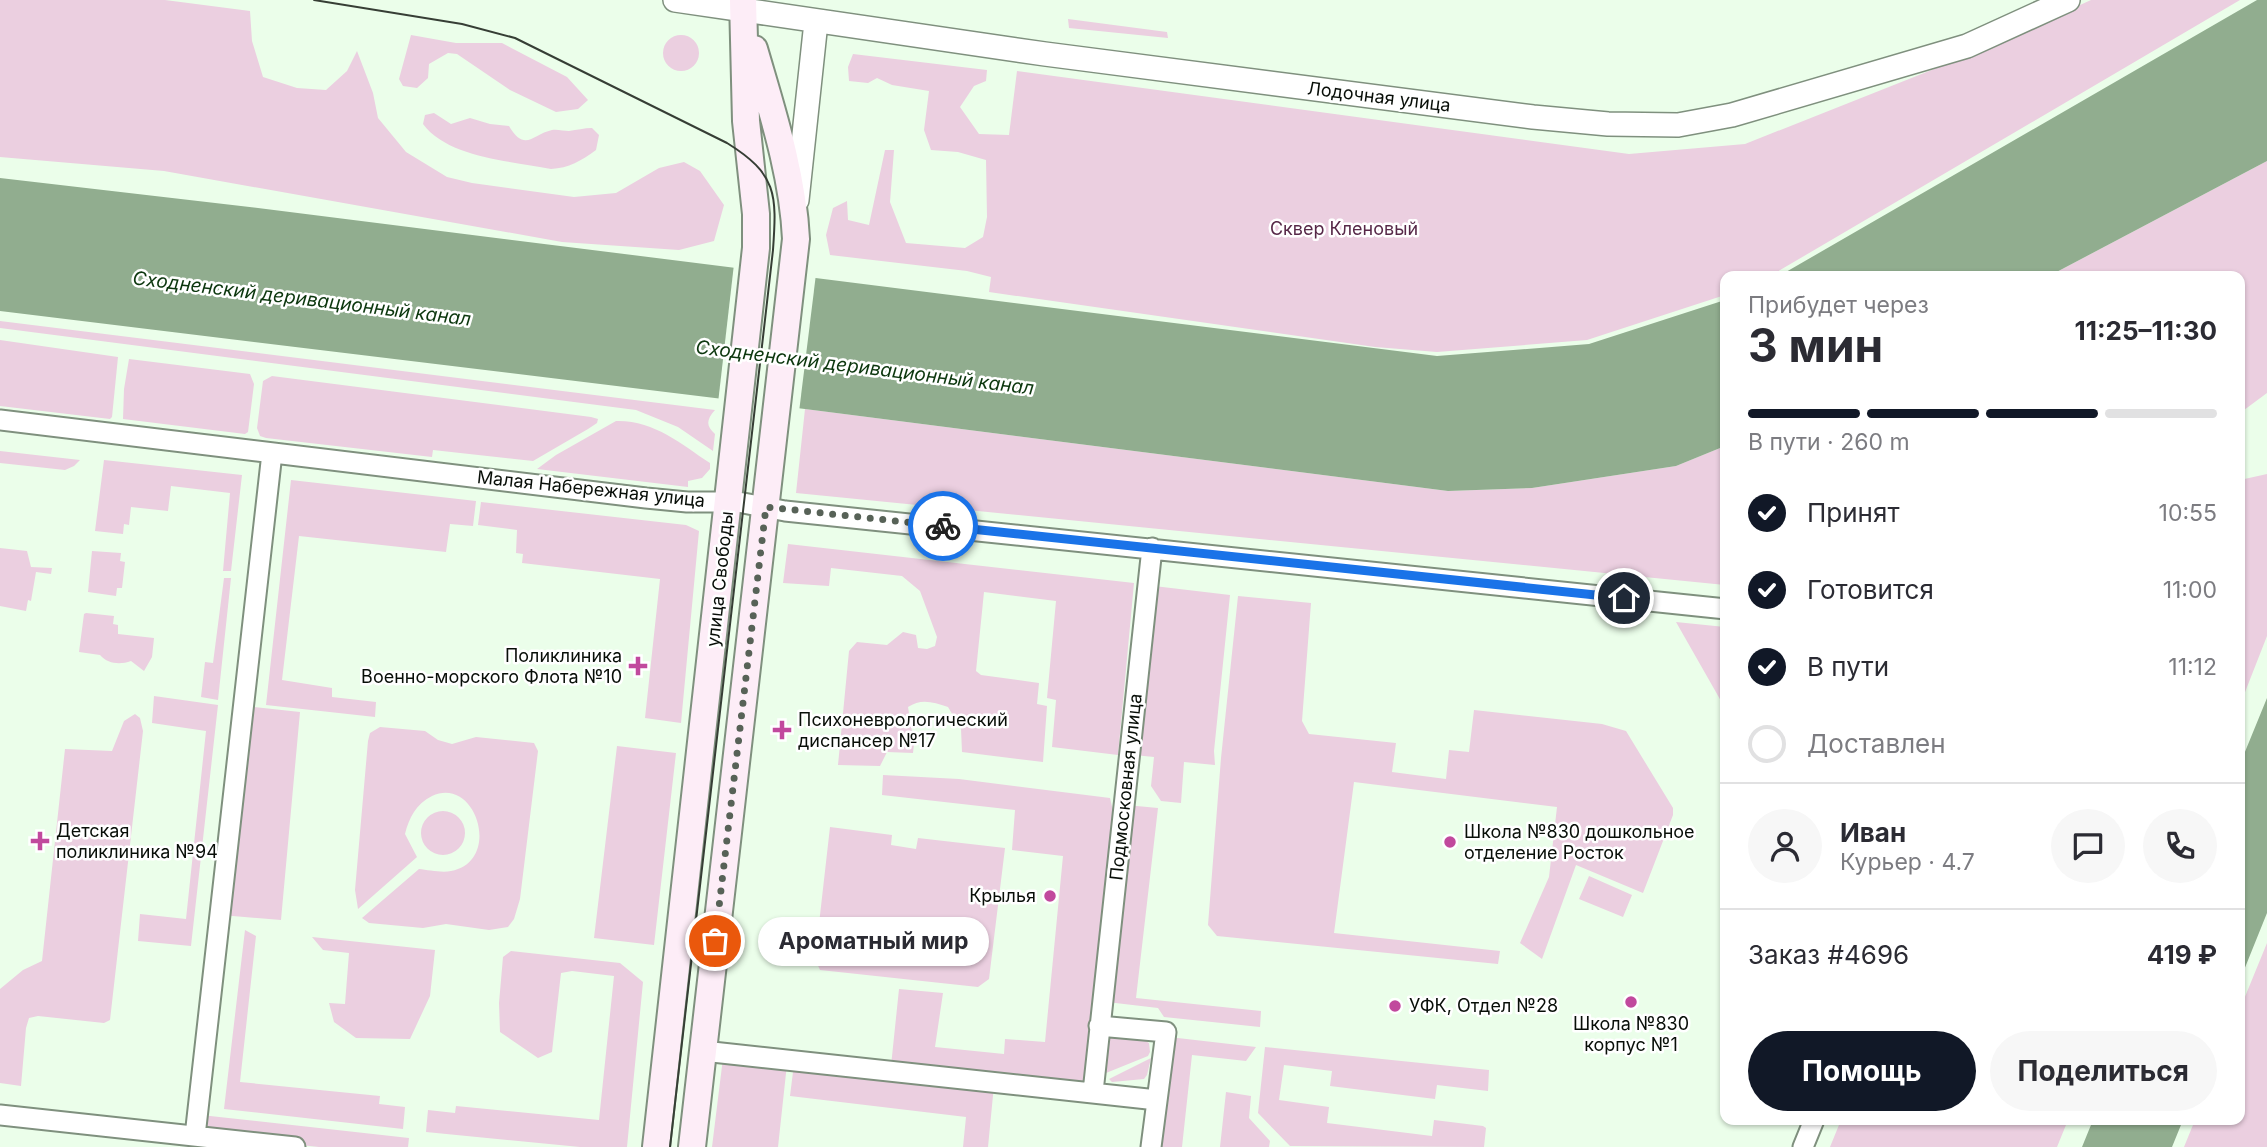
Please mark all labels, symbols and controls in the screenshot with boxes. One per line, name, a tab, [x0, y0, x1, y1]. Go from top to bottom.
street label: Лодочная улица	[1306, 77, 1452, 116]
park label: Сквер Кленовый	[1270, 218, 1418, 239]
water label: Сходненский деривационный канал	[131, 266, 472, 331]
text: Прибудет через	[1748, 291, 1929, 319]
text: 11:25–11:30	[2074, 315, 2217, 346]
text: 3 мин	[1748, 317, 1883, 373]
water label: Сходненский деривационный канал	[694, 335, 1035, 400]
text: В пути · 260 m	[1748, 428, 1910, 456]
street label: Малая Набережная улица	[476, 466, 706, 511]
courier	[908, 491, 978, 561]
icon: check	[1748, 494, 1786, 532]
text: Принят	[1807, 497, 1900, 528]
text: 10:55	[2159, 499, 2217, 527]
icon: bike	[924, 507, 962, 545]
street label: улица Свободы	[702, 510, 737, 648]
pin	[1594, 568, 1654, 628]
icon: check	[1748, 571, 1786, 609]
text: Готовится	[1807, 574, 1934, 605]
text: 11:00	[2163, 576, 2217, 604]
icon: home	[1605, 579, 1643, 617]
place label: Поликлиника Военно-морского Флота №10	[361, 645, 622, 687]
icon: check	[1748, 648, 1786, 686]
text: В пути	[1807, 651, 1889, 682]
text: 11:12	[2168, 653, 2217, 681]
marker: Поликлиника Военно-морского Флота №10	[628, 656, 648, 676]
street label: Подмосковная улица	[1105, 693, 1146, 881]
place label: Психоневрологический диспансер №17	[798, 709, 1008, 751]
marker: Психоневрологический диспансер №17	[772, 720, 792, 740]
text: Доставлен	[1807, 728, 1946, 759]
button: person	[1748, 809, 1822, 883]
button: chat	[2051, 809, 2125, 883]
button: phone	[2143, 809, 2217, 883]
text: Иван	[1840, 817, 1906, 848]
place label: Детская поликлиника №94	[56, 820, 218, 862]
place label: Школа №830 дошкольное отделение Росток	[1464, 821, 1695, 863]
marker: Детская поликлиника №94	[30, 831, 50, 851]
marker: Школа №830 дошкольное отделение Росток	[1442, 834, 1458, 850]
text: Курьер · 4.7	[1840, 848, 1975, 876]
place label: Крылья	[969, 885, 1036, 906]
marker: Крылья	[1042, 888, 1058, 904]
pin	[685, 911, 745, 971]
callout: Ароматный мир	[757, 916, 988, 965]
icon: bag	[696, 922, 734, 960]
text: Ароматный мир	[779, 927, 968, 955]
text: Заказ #4696	[1748, 939, 1909, 970]
text: 419 ₽	[2147, 939, 2217, 970]
marker: Школа №830 корпус №1	[1623, 994, 1639, 1010]
place label: УФК, Отдел №28	[1409, 995, 1558, 1016]
marker: УФК, Отдел №28	[1387, 998, 1403, 1014]
place label: Школа №830 корпус №1	[1573, 1013, 1689, 1055]
button: Помощь	[1748, 1031, 1976, 1111]
button: Поделиться	[1990, 1031, 2217, 1111]

